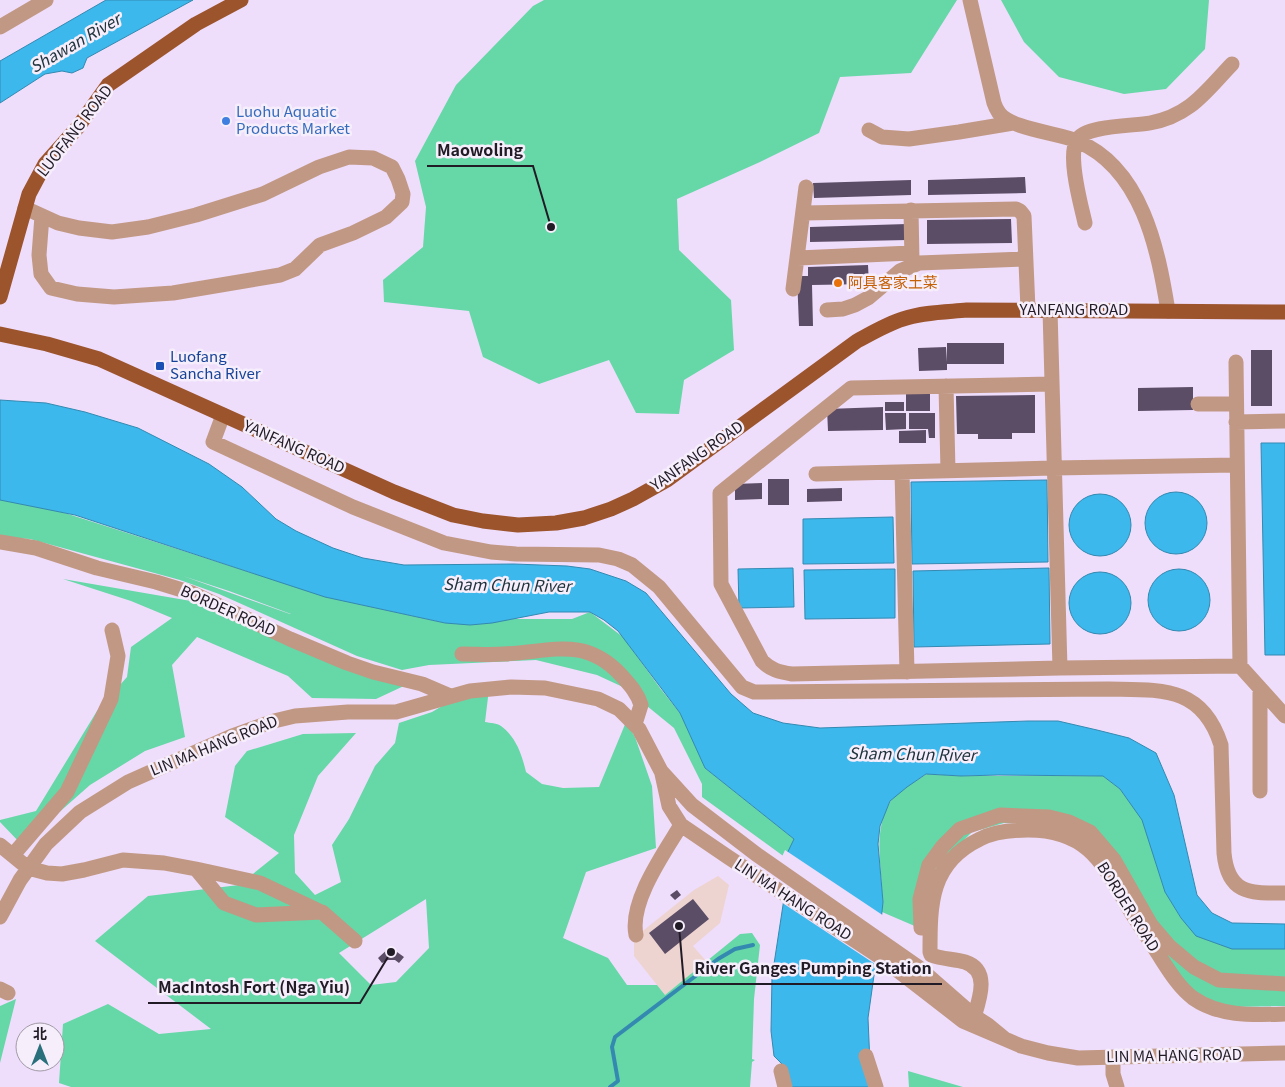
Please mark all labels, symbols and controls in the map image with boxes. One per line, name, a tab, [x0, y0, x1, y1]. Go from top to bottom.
water label: Shawan River	[25, 5, 127, 78]
street label: LUOFANG ROAD	[31, 80, 116, 180]
place label: Luohu Aquatic Products Market	[236, 100, 350, 138]
marker: Luohu Aquatic Products Market	[220, 115, 232, 127]
callout: Maowoling	[427, 135, 533, 166]
text: Maowoling	[437, 137, 524, 161]
place label: 阿具客家土菜	[848, 271, 938, 292]
marker: 阿具客家土菜	[832, 277, 844, 289]
street label: YANFANG ROAD	[1019, 298, 1128, 319]
place label: Luofang Sancha River	[170, 345, 261, 383]
marker: Luofang Sancha River	[154, 360, 166, 372]
street label: YANFANG ROAD	[240, 413, 349, 477]
street label: YANFANG ROAD	[645, 415, 747, 495]
water label: Sham Chun River	[443, 571, 574, 597]
street label: BORDER ROAD	[178, 579, 280, 640]
street label: LIN MA HANG ROAD	[147, 709, 280, 780]
water label: Sham Chun River	[848, 740, 979, 766]
street label: LIN MA HANG ROAD	[731, 853, 857, 945]
street label: BORDER ROAD	[1093, 857, 1165, 955]
callout: River Ganges Pumping Station	[684, 953, 942, 984]
text: River Ganges Pumping Station	[694, 955, 932, 979]
callout: MacIntosh Fort (Nga Yiu)	[148, 972, 360, 1003]
text: MacIntosh Fort (Nga Yiu)	[158, 974, 350, 998]
north arrow	[15, 1022, 65, 1072]
text: 北	[33, 1023, 47, 1043]
street label: LIN MA HANG ROAD	[1106, 1043, 1242, 1066]

